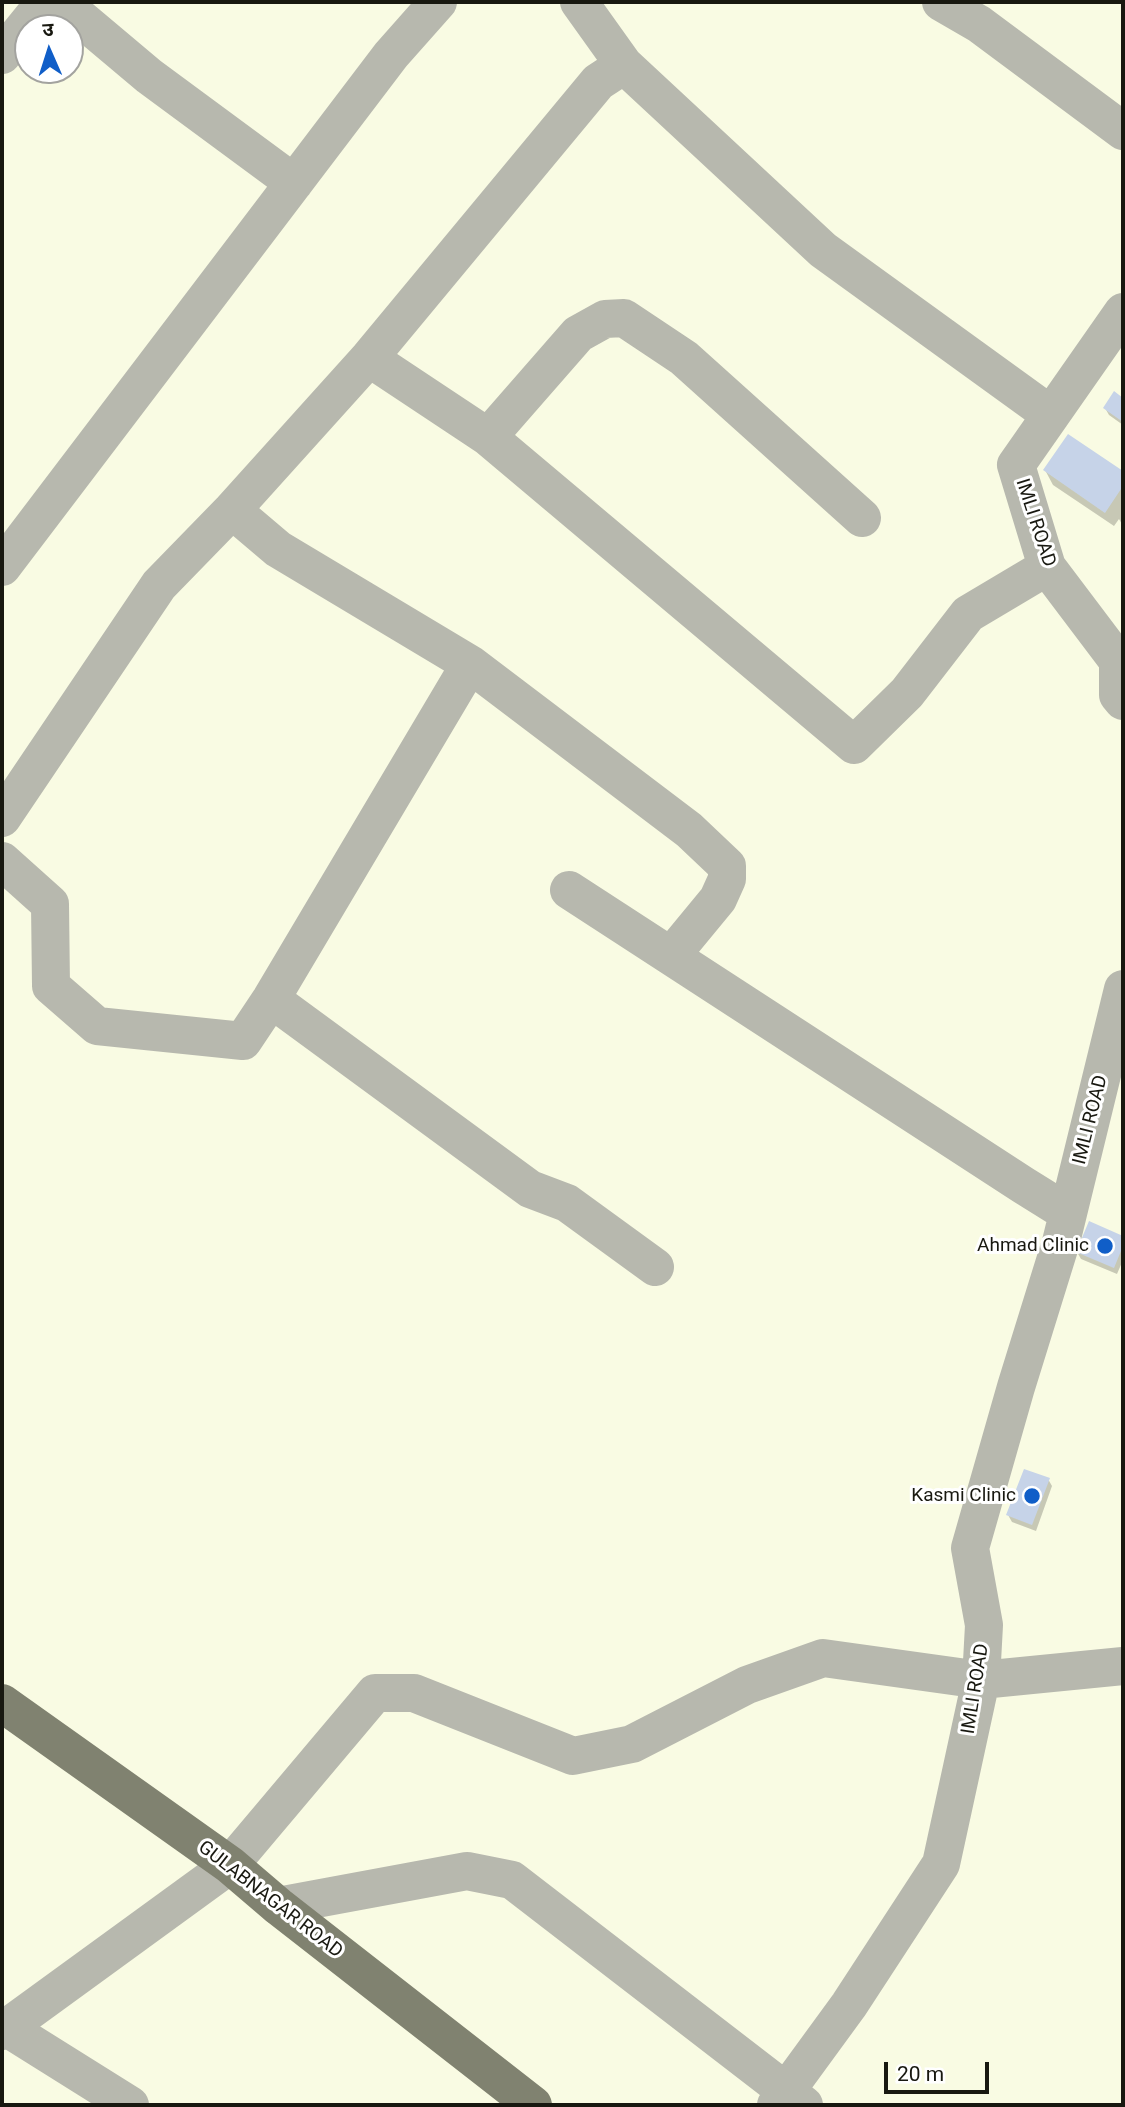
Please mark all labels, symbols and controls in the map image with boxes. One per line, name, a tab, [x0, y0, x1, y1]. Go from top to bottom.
north arrow	[14, 14, 84, 84]
text: उ	[42, 18, 54, 41]
street label: IMLI ROAD	[1010, 476, 1060, 570]
street label: IMLI ROAD	[1069, 1073, 1113, 1167]
place label: Ahmad Clinic	[977, 1235, 1089, 1257]
marker: Ahmad Clinic	[1095, 1236, 1115, 1256]
place label: Kasmi Clinic	[911, 1485, 1016, 1507]
marker: Kasmi Clinic	[1022, 1486, 1042, 1506]
street label: IMLI ROAD	[958, 1642, 994, 1736]
street label: GULABNAGAR ROAD	[193, 1836, 347, 1964]
scale bar	[887, 2048, 992, 2092]
text: 20 m	[897, 2062, 944, 2086]

